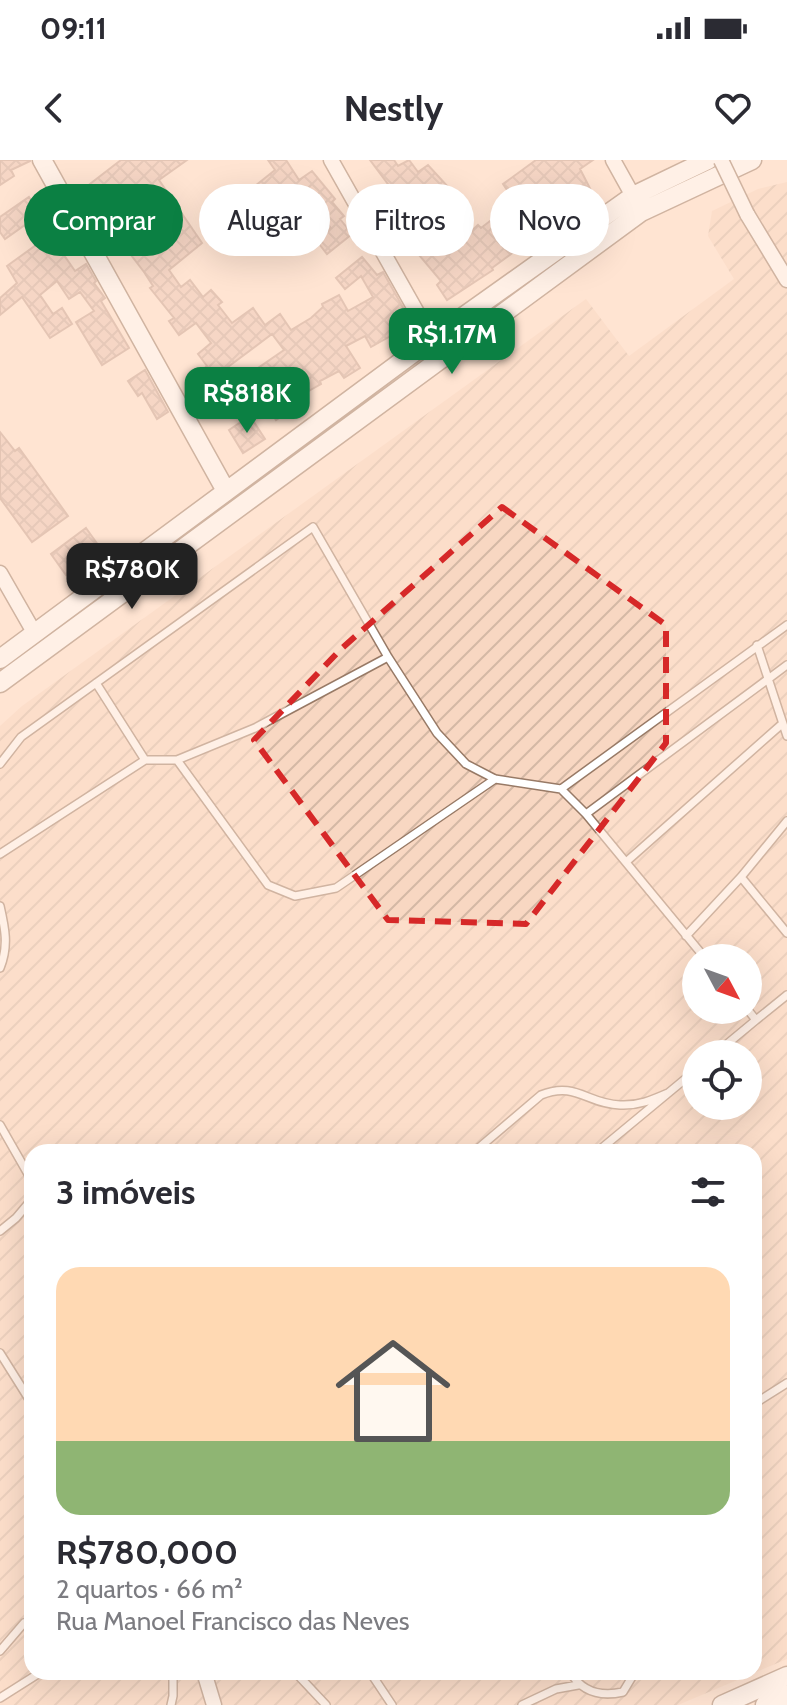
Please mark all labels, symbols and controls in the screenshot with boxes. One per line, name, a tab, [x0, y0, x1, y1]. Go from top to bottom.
text: 09:11	[40, 10, 107, 47]
icon: back	[32, 86, 76, 130]
text: Nestly	[344, 86, 443, 130]
icon: heart	[711, 86, 755, 130]
chip: Comprar	[24, 184, 183, 256]
chip: Alugar	[199, 184, 330, 256]
chip: Filtros	[346, 184, 474, 256]
chip: Novo	[490, 184, 609, 256]
pin: R$1.17M	[378, 308, 526, 376]
text: R$1.17M	[407, 318, 497, 350]
pin: R$818K	[182, 367, 312, 435]
text: R$818K	[203, 377, 291, 409]
pin: R$780K	[67, 543, 197, 611]
text: R$780K	[85, 553, 179, 585]
north arrow	[682, 944, 762, 1024]
map controls	[682, 944, 762, 1120]
button: locate	[682, 1040, 762, 1120]
icon: filters	[686, 1170, 730, 1214]
text: 3 imóveis	[56, 1171, 195, 1213]
icon: home	[321, 1319, 465, 1463]
text: R$780,000	[56, 1531, 238, 1573]
text: 2 quartos · 66 m²	[56, 1573, 243, 1605]
text: Rua Manoel Francisco das Neves	[56, 1605, 410, 1637]

